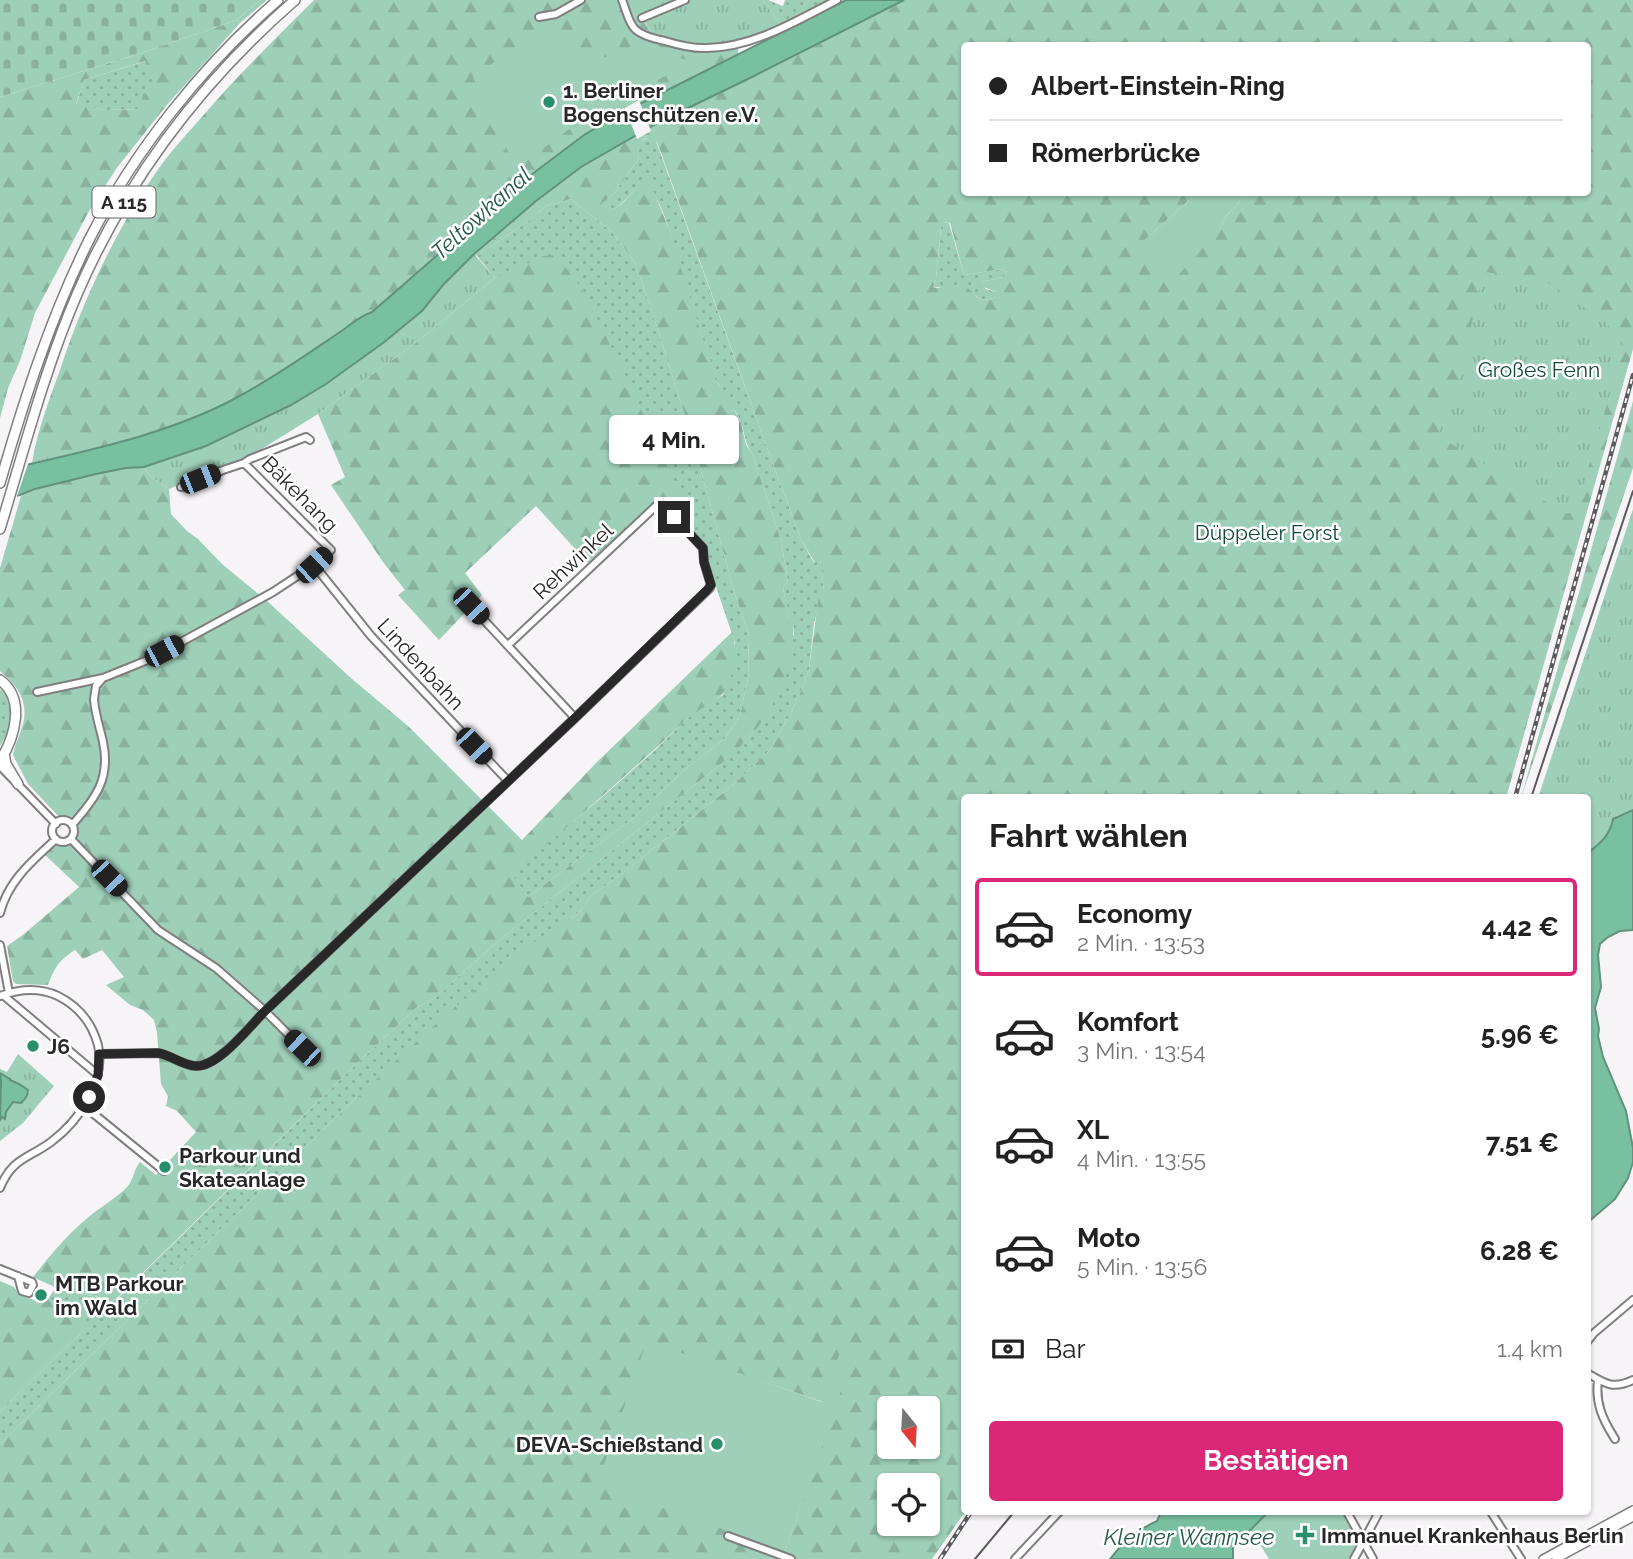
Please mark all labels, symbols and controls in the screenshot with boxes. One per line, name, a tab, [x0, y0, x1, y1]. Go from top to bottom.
text: Albert-Einstein-Ring	[1031, 71, 1285, 101]
place label: 1. Berliner Bogenschützen e.V.	[563, 78, 759, 127]
marker: 1. Berliner Bogenschützen e.V.	[541, 94, 557, 110]
text: Römerbrücke	[1031, 138, 1200, 168]
water label: Teltowkanal	[425, 161, 537, 265]
road number: A 115	[92, 186, 156, 218]
park label: Großes Fenn	[1478, 357, 1600, 382]
callout: 4 Min.	[609, 416, 739, 464]
text: 4 Min.	[642, 426, 706, 453]
street label: Bäkehang	[257, 451, 343, 537]
car	[177, 461, 224, 497]
route end	[658, 501, 690, 533]
street label: Rehwinkel	[528, 517, 618, 604]
park label: Düppeler Forst	[1195, 520, 1339, 545]
car	[292, 543, 337, 587]
car	[449, 584, 494, 628]
street label: Lindenbahn	[372, 613, 470, 715]
car	[141, 632, 188, 670]
car	[452, 724, 497, 768]
text: Fahrt wählen	[989, 817, 1188, 854]
car	[87, 856, 132, 900]
icon: car	[993, 896, 1056, 959]
text: Economy	[1077, 899, 1192, 929]
text: 4.42 €	[1482, 912, 1559, 942]
text: 2 Min. · 13:53	[1077, 929, 1205, 956]
icon: car	[993, 1004, 1056, 1067]
text: Komfort	[1077, 1007, 1179, 1037]
text: 5.96 €	[1481, 1020, 1559, 1050]
car	[280, 1026, 325, 1070]
place label: J6	[47, 1034, 70, 1059]
text: 3 Min. · 13:54	[1077, 1037, 1206, 1064]
marker: J6	[25, 1038, 41, 1054]
route start	[73, 1081, 105, 1113]
icon: car	[993, 1112, 1056, 1175]
text: XL	[1077, 1115, 1109, 1145]
text: 7.51 €	[1486, 1128, 1559, 1158]
place label: Parkour und Skateanlage	[179, 1143, 306, 1192]
text: 4 Min. · 13:55	[1077, 1145, 1206, 1172]
marker: Parkour und Skateanlage	[157, 1159, 173, 1175]
icon: car	[993, 1220, 1056, 1283]
text: Moto	[1077, 1223, 1140, 1253]
text: 6.28 €	[1480, 1236, 1559, 1266]
text: 5 Min. · 13:56	[1077, 1253, 1207, 1280]
place label: MTB Parkour im Wald	[55, 1271, 184, 1320]
marker: MTB Parkour im Wald	[33, 1287, 49, 1303]
icon: cash	[989, 1330, 1027, 1368]
text: Bar	[1045, 1334, 1086, 1364]
text: 1.4 km	[1497, 1335, 1563, 1362]
north arrow	[877, 1396, 940, 1460]
map controls	[877, 1396, 940, 1536]
button: Bestätigen	[989, 1421, 1563, 1501]
place label: DEVA-Schießstand	[516, 1432, 703, 1457]
marker: DEVA-Schießstand	[709, 1436, 725, 1452]
button: locate	[877, 1473, 940, 1536]
water label: Kleiner Wannsee	[1103, 1523, 1275, 1550]
place label: Immanuel Krankenhaus Berlin	[1321, 1523, 1624, 1548]
marker: Immanuel Krankenhaus Berlin	[1295, 1525, 1315, 1545]

